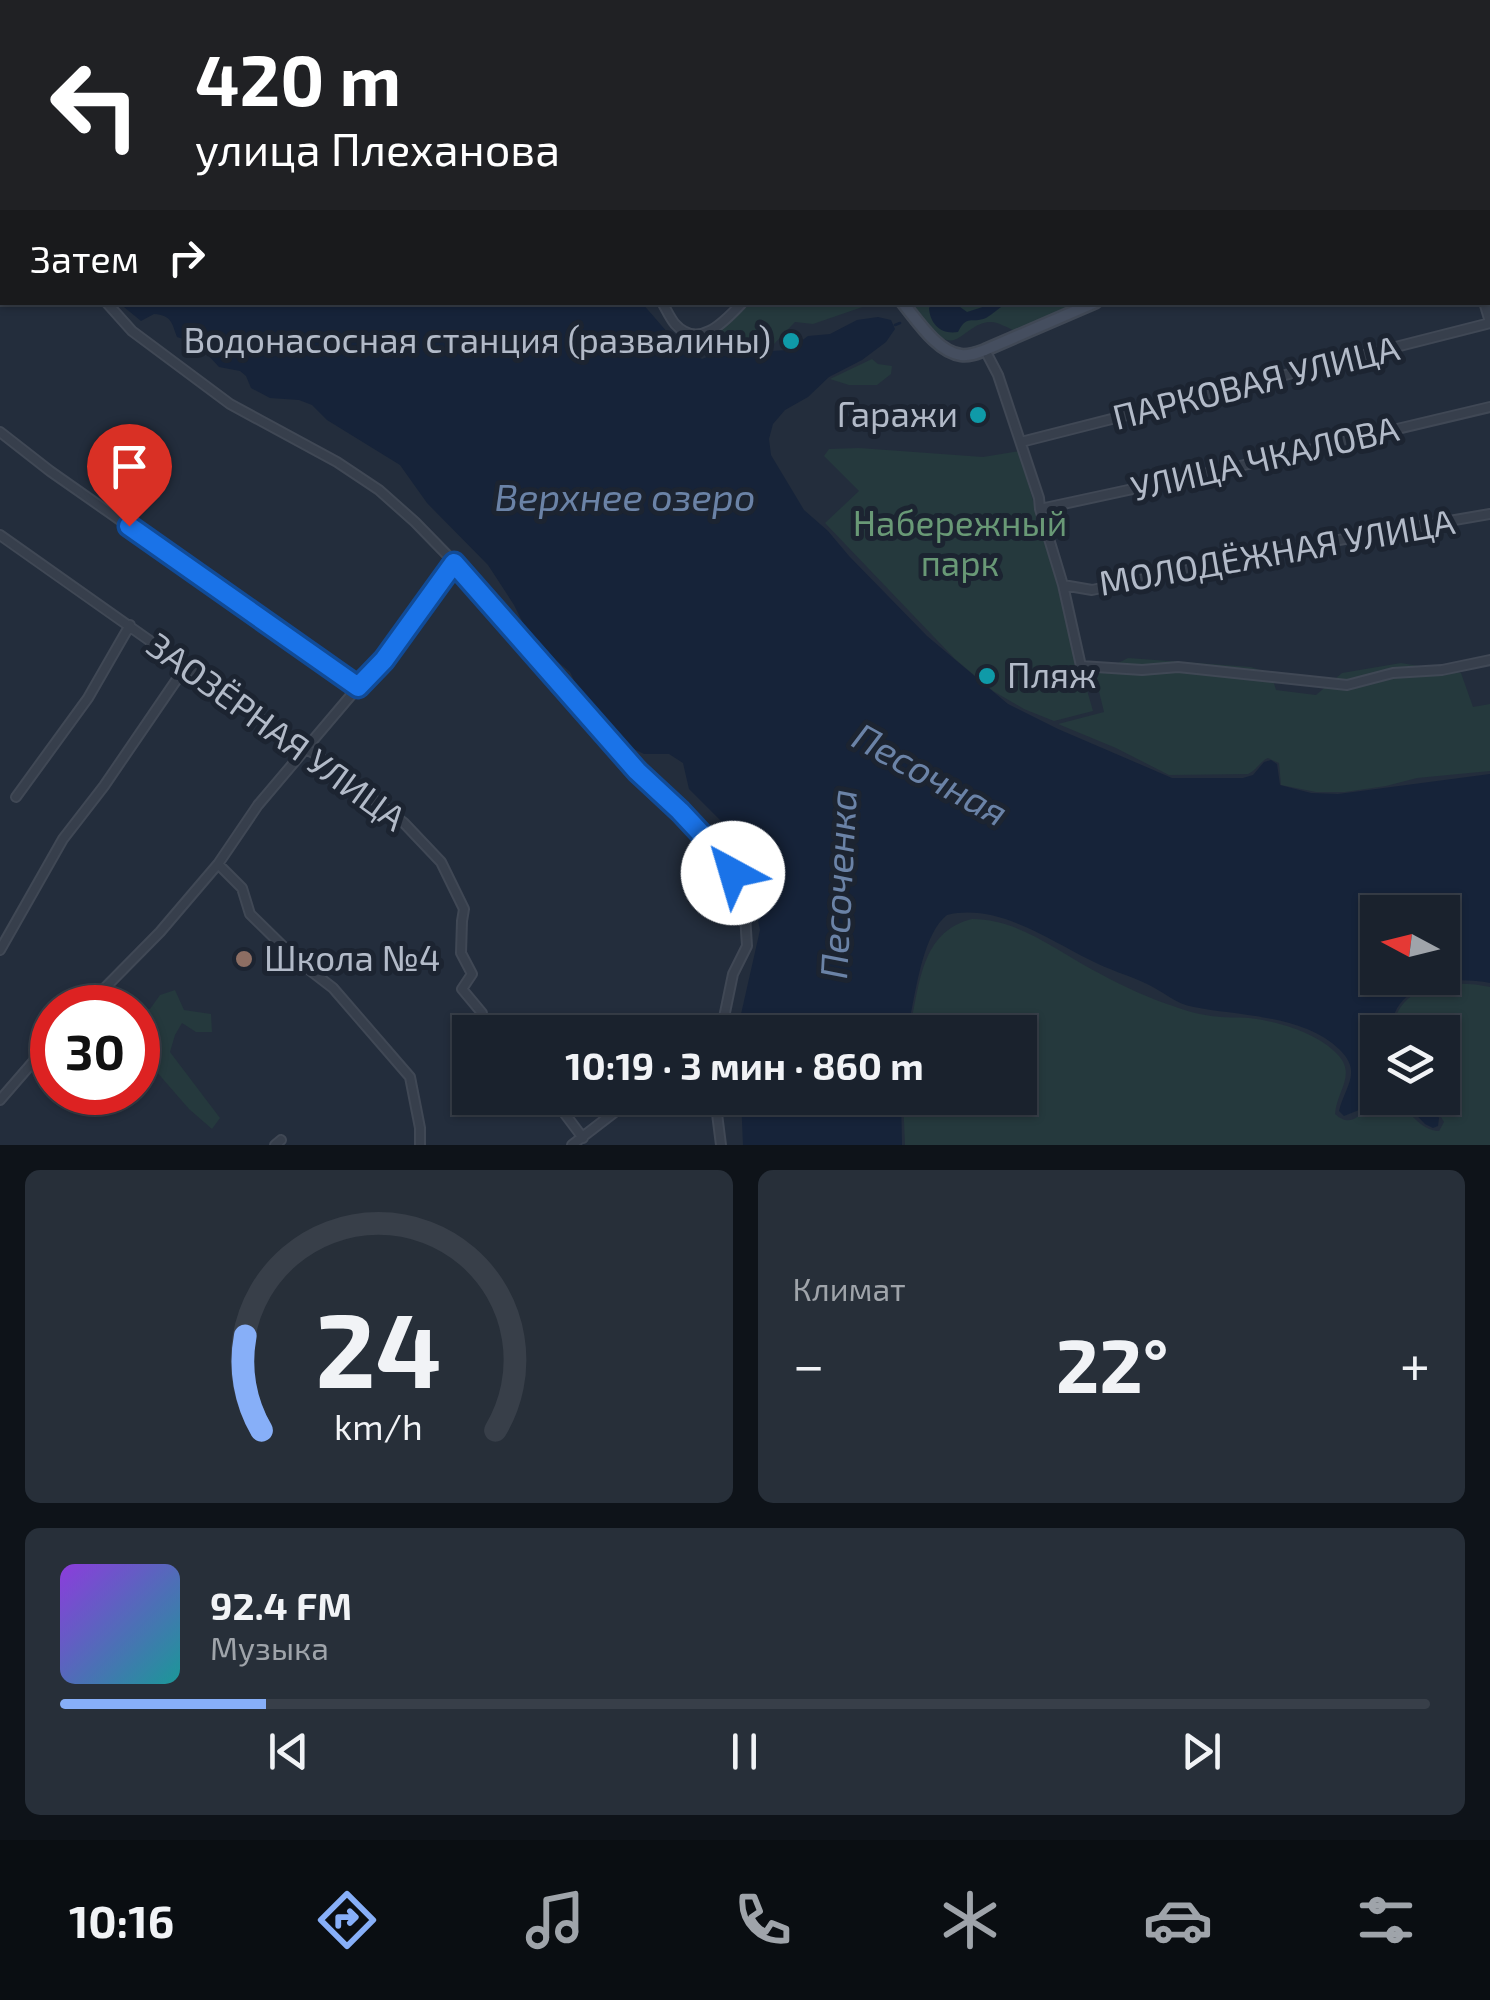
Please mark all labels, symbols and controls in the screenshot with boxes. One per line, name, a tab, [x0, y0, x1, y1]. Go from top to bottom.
text: 420 m	[195, 36, 401, 120]
icon: left	[30, 40, 160, 170]
text: улица Плеханова	[195, 121, 560, 175]
icon: right	[159, 230, 214, 285]
text: Затем	[30, 235, 139, 281]
place label: Водонасосная станция (развалины)	[183, 318, 771, 360]
street label: ПАРКОВАЯ УЛИЦА	[1108, 325, 1403, 437]
marker: Водонасосная станция (развалины)	[780, 330, 802, 352]
place label: Гаражи	[837, 392, 958, 434]
marker: Гаражи	[967, 404, 989, 426]
street label: УЛИЦА ЧКАЛОВА	[1127, 406, 1403, 508]
pin	[87, 424, 172, 527]
icon: arrive	[102, 439, 157, 494]
water label: Верхнее озеро	[495, 473, 755, 519]
street label: МОЛОДЁЖНАЯ УЛИЦА	[1096, 499, 1458, 603]
park label: Набережный парк	[853, 501, 1067, 583]
street label: ЗАОЗЁРНАЯ УЛИЦА	[140, 623, 415, 838]
place label: Пляж	[1007, 653, 1097, 695]
marker: Пляж	[976, 665, 998, 687]
water label: Песочная	[845, 712, 1017, 835]
water label: Песоченка	[809, 788, 865, 980]
position arrow	[681, 821, 785, 925]
north arrow	[1360, 895, 1460, 995]
map controls	[1360, 895, 1460, 1115]
place label: Школа №4	[264, 936, 441, 978]
marker: Школа №4	[233, 948, 255, 970]
speed limit sign: 30	[30, 985, 160, 1115]
button: layers	[1360, 1015, 1460, 1115]
text: 10:19 · 3 мин · 860 m	[565, 1042, 924, 1088]
text: Климат	[793, 1269, 906, 1307]
text: 24	[315, 1284, 442, 1409]
text: 22°	[1056, 1318, 1169, 1408]
text: −	[793, 1330, 825, 1396]
text: +	[1400, 1330, 1430, 1396]
text: km/h	[334, 1404, 423, 1447]
text: 92.4 FM	[210, 1582, 352, 1628]
text: Музыка	[210, 1628, 329, 1666]
icon: previous	[261, 1724, 316, 1779]
icon: pause	[717, 1724, 772, 1779]
icon: next	[1174, 1724, 1229, 1779]
icon: directions	[312, 1885, 382, 1955]
icon: music	[520, 1885, 590, 1955]
icon: phone	[728, 1885, 798, 1955]
icon: climate	[935, 1885, 1005, 1955]
icon: car	[1143, 1885, 1213, 1955]
icon: filters	[1351, 1885, 1421, 1955]
text: 10:16	[69, 1893, 174, 1947]

